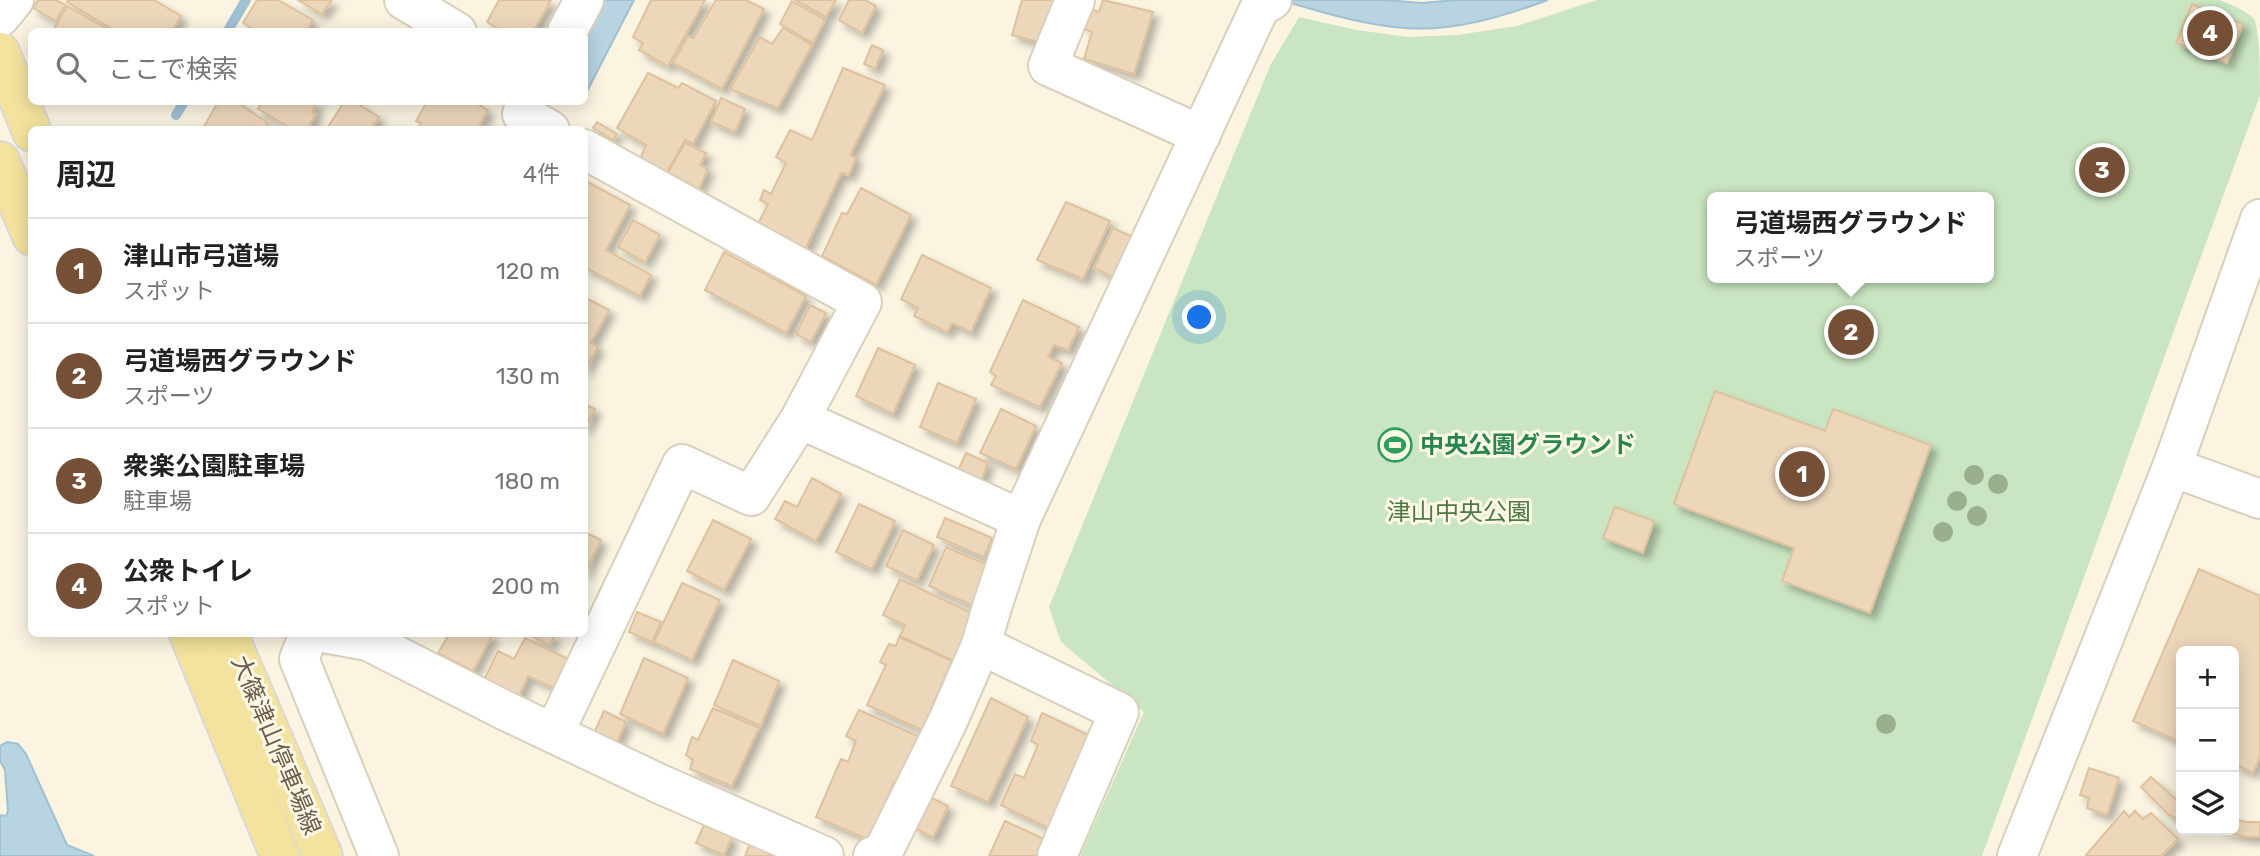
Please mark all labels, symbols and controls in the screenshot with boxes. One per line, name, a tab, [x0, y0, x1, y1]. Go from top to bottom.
pin: 4	[2187, 7, 2233, 59]
search box	[28, 28, 588, 105]
icon: search	[52, 48, 90, 86]
text: ここで検索	[108, 54, 238, 85]
pin: 3	[2079, 144, 2125, 196]
text: 周辺	[56, 157, 116, 193]
text: 4件	[523, 160, 560, 188]
popup	[1707, 192, 1994, 283]
text: 弓道場西グラウンド	[1733, 208, 1968, 239]
text: 津山市弓道場	[123, 241, 279, 272]
text: スポーツ	[1733, 244, 1825, 272]
text: 1	[73, 257, 85, 285]
text: 120 m	[496, 257, 560, 285]
text: スポット	[123, 277, 215, 305]
your location	[1182, 300, 1216, 334]
pin: 2	[1828, 306, 1874, 358]
text: 弓道場西グラウンド	[123, 346, 357, 377]
text: 2	[72, 362, 86, 390]
text: 130 m	[496, 362, 560, 390]
text: スポーツ	[123, 382, 215, 410]
sports icon: 中央公園グラウンド	[1376, 426, 1414, 464]
place label: 中央公園グラウンド	[1420, 431, 1636, 459]
pin: 1	[1779, 448, 1825, 500]
text: 衆楽公園駐車場	[123, 451, 305, 482]
text: 3	[71, 467, 87, 495]
text: 180 m	[495, 467, 560, 495]
text: 駐車場	[123, 487, 192, 515]
park label: 津山中央公園	[1387, 498, 1531, 526]
text: 公衆トイレ	[123, 556, 253, 587]
text: 4	[71, 572, 87, 600]
text: 200 m	[491, 572, 560, 600]
text: スポット	[123, 592, 215, 620]
map controls	[2176, 646, 2239, 835]
button: +	[2176, 646, 2239, 709]
street label: 大篠津山停車場線	[226, 651, 326, 839]
button: −	[2176, 709, 2239, 772]
button: layers	[2176, 772, 2239, 835]

